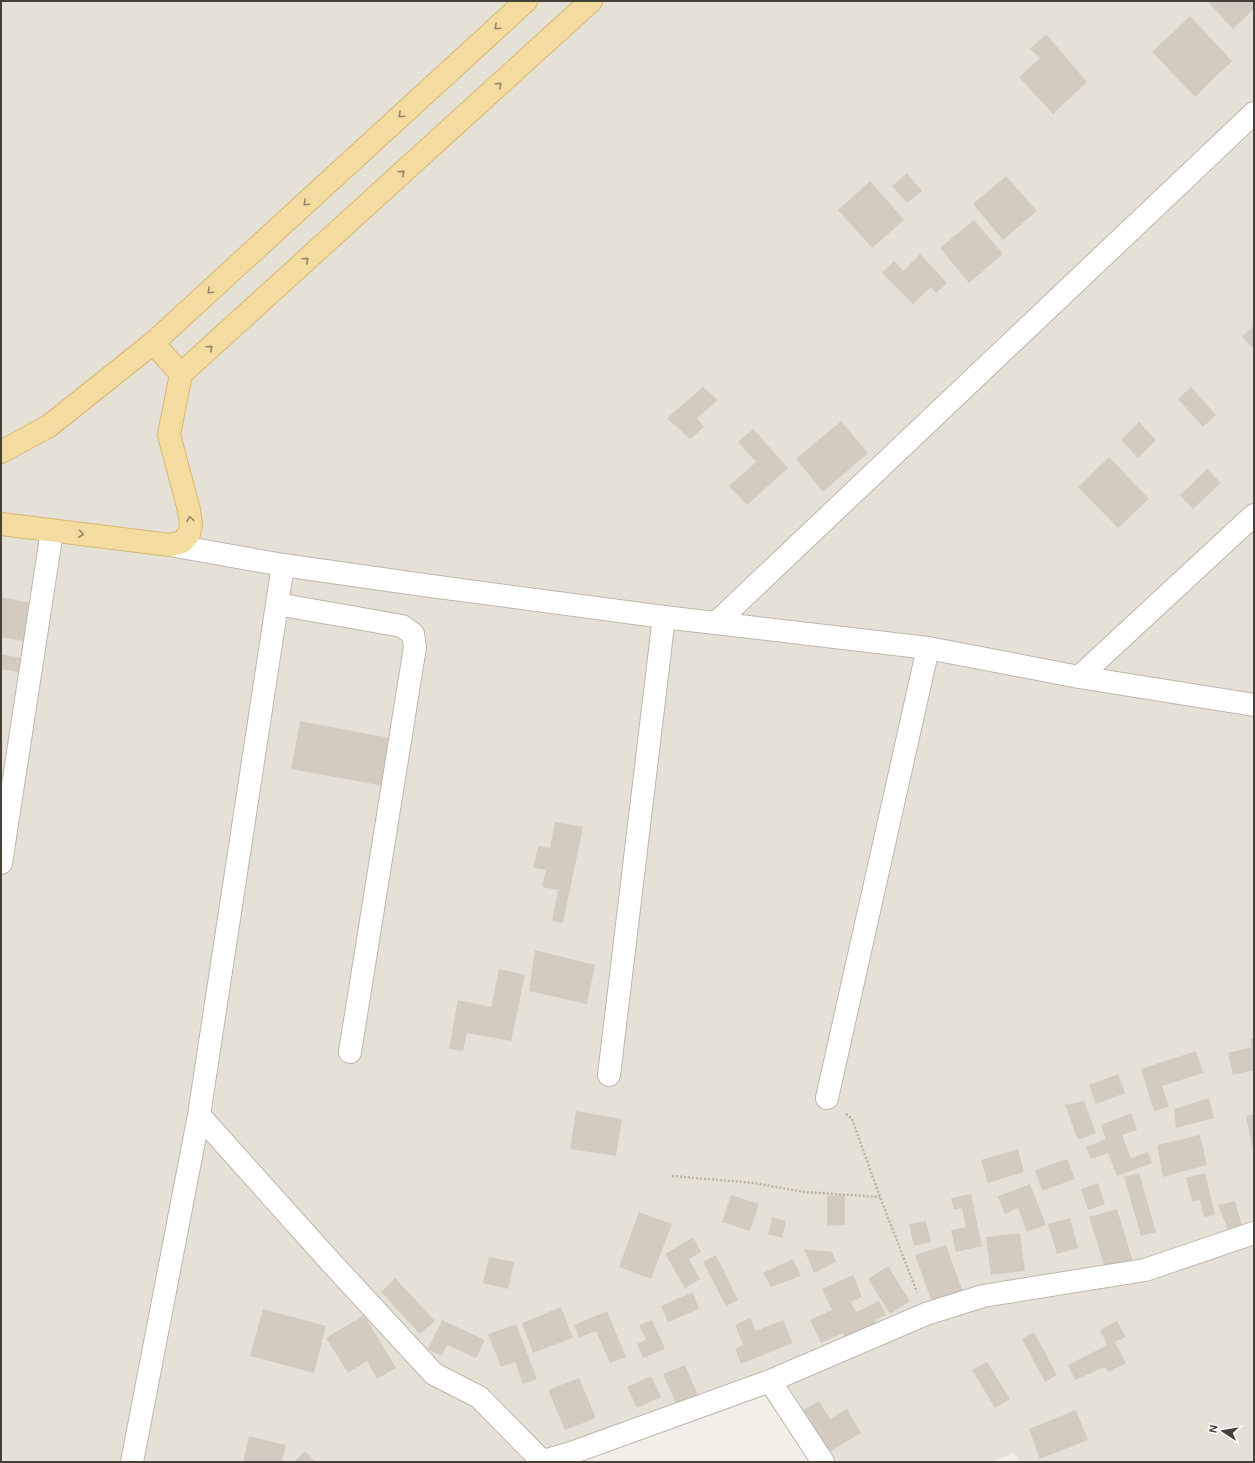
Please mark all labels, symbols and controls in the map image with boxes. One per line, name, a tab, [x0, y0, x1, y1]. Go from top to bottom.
one-way arrow	[494, 23, 502, 30]
one-way arrow	[494, 83, 501, 90]
one-way arrow	[398, 111, 406, 118]
one-way arrow	[398, 170, 405, 177]
one-way arrow	[303, 198, 310, 205]
one-way arrow	[302, 258, 309, 265]
one-way arrow	[207, 286, 215, 294]
one-way arrow	[205, 345, 213, 352]
one-way arrow	[186, 516, 195, 522]
one-way arrow	[78, 530, 84, 539]
north arrow	[1203, 1411, 1243, 1451]
text: N	[1206, 1424, 1220, 1434]

